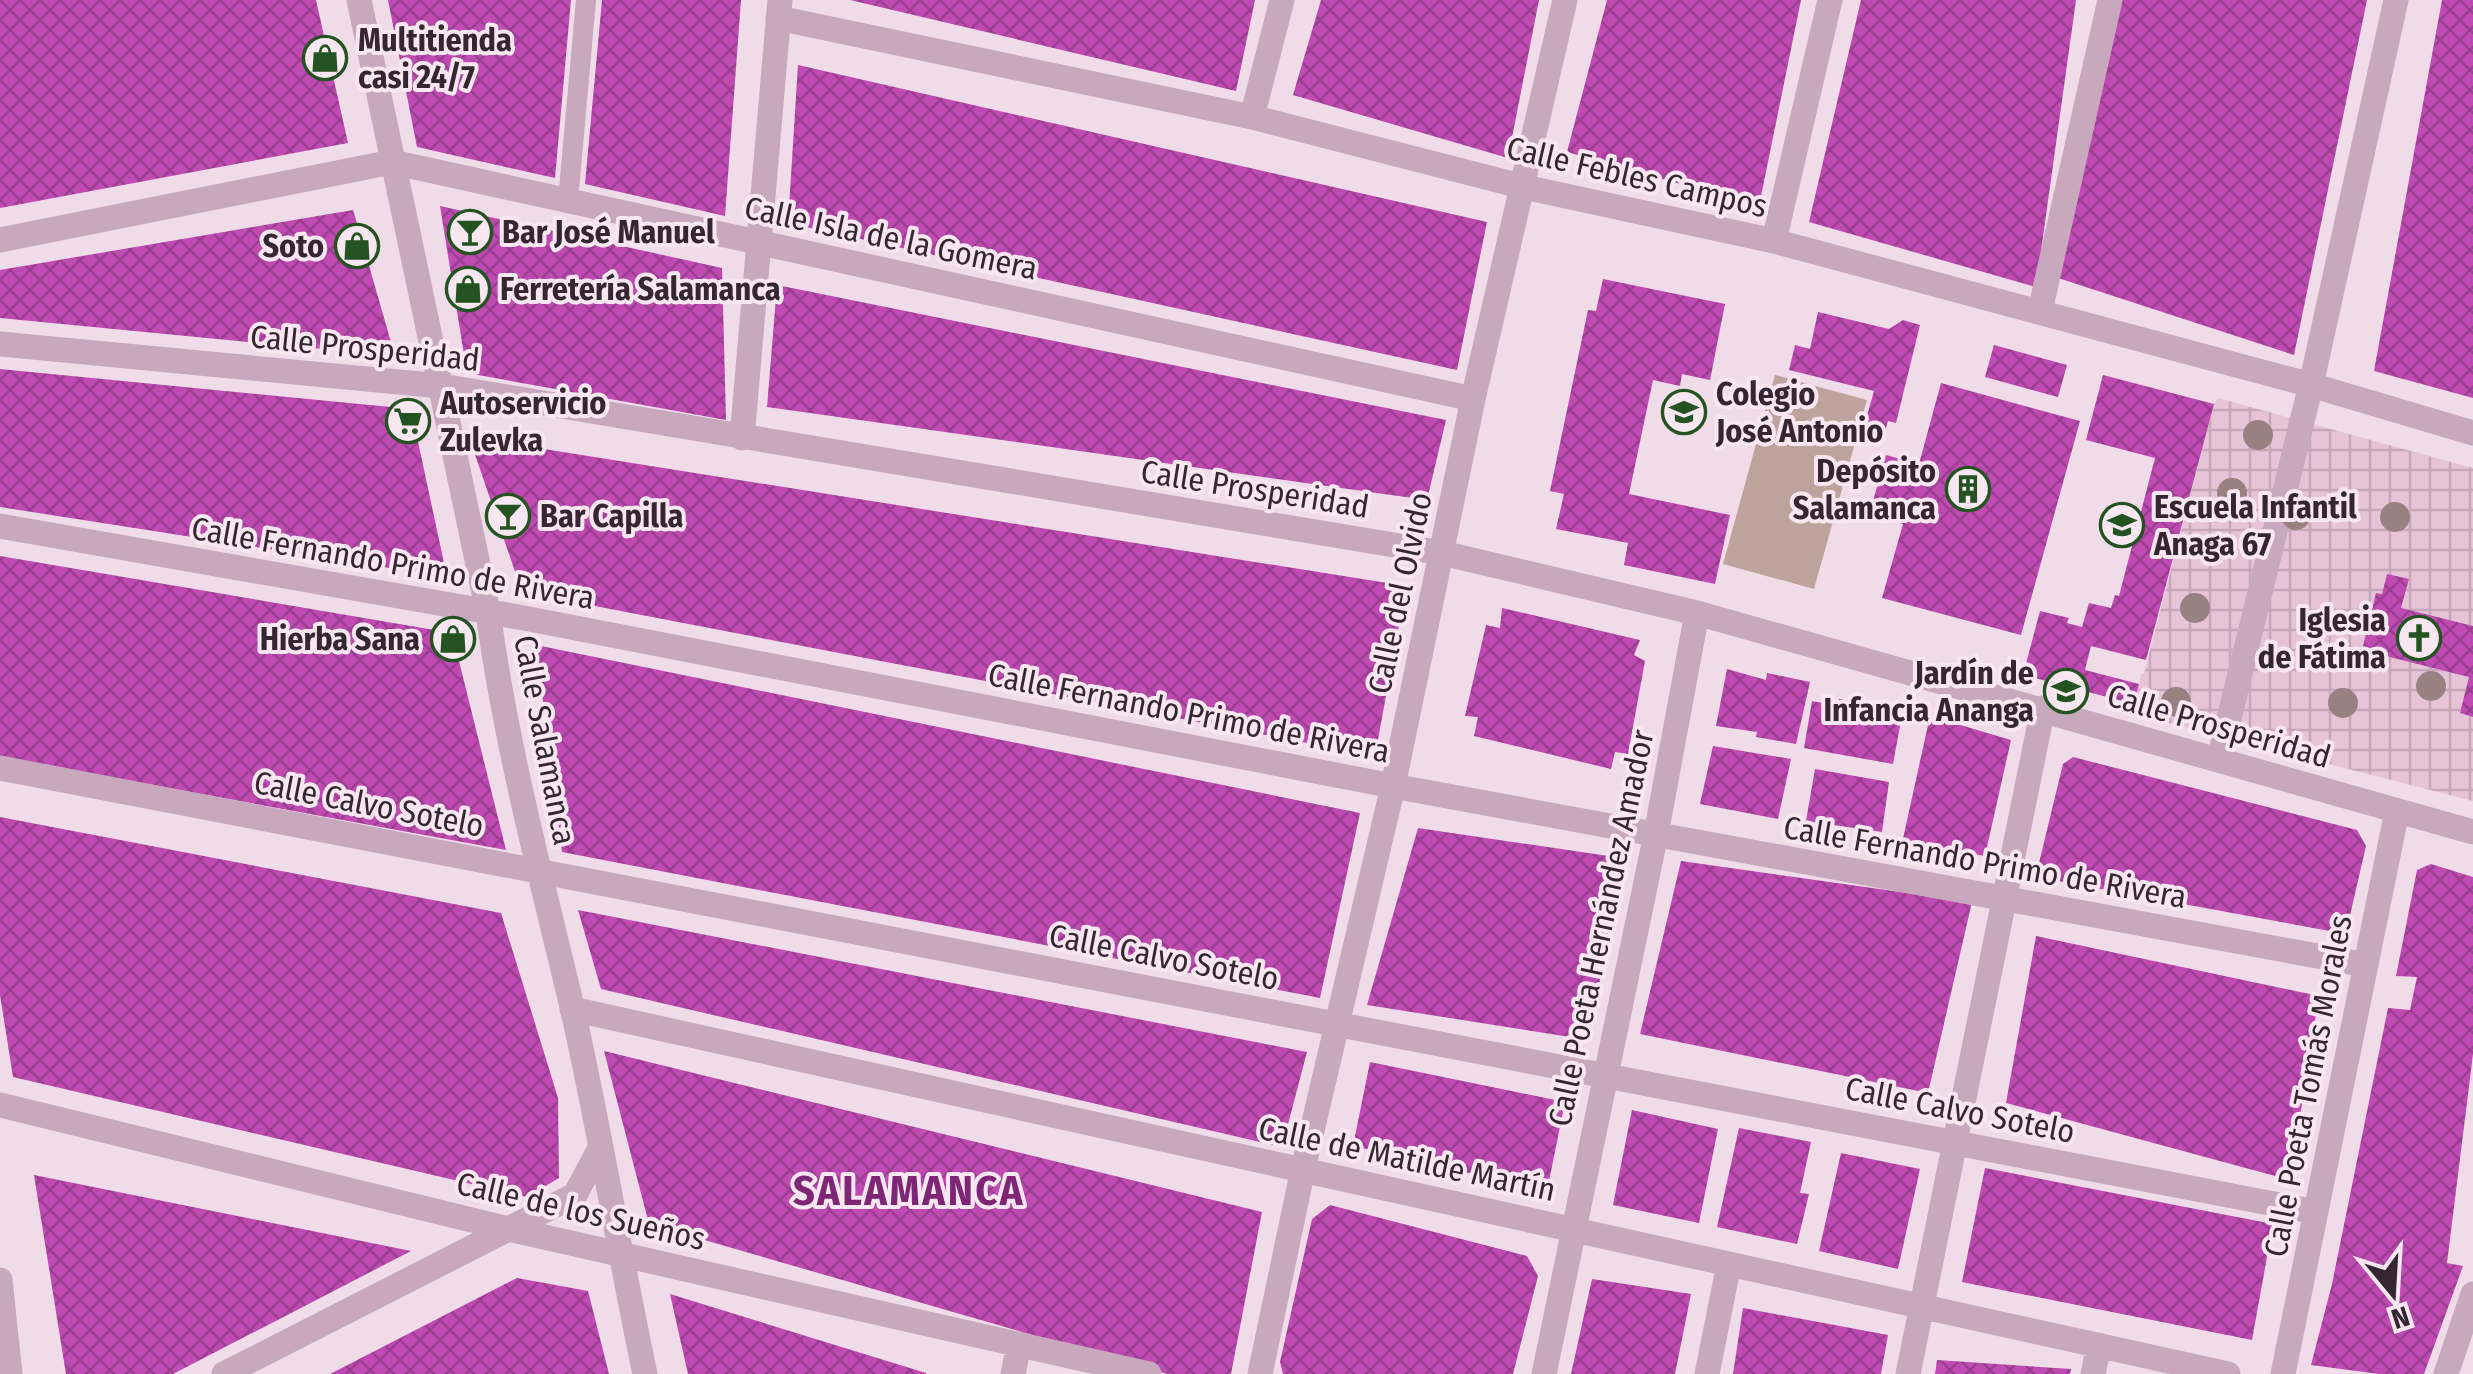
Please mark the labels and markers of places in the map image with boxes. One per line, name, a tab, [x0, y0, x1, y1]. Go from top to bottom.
place label: Multitienda casi 24/7	[358, 21, 512, 96]
shop icon: Multitienda casi 24/7	[302, 35, 348, 81]
bar icon: Bar José Manuel	[447, 209, 493, 255]
place label: Bar José Manuel	[502, 213, 715, 251]
shop icon: Soto	[334, 223, 380, 269]
place label: Soto	[263, 227, 324, 265]
shop icon: Ferretería Salamanca	[445, 266, 491, 312]
place label: Ferretería Salamanca	[500, 270, 781, 308]
place label: Colegio José Antonio	[1715, 375, 1883, 450]
place label: Autoservicio Zulevka	[439, 384, 606, 459]
school or university icon: Colegio José Antonio	[1661, 389, 1707, 435]
supermarket icon: Autoservicio Zulevka	[385, 398, 431, 444]
place label: Depósito Salamanca	[1793, 452, 1936, 527]
building icon: Depósito Salamanca	[1945, 466, 1991, 512]
place label: Escuela Infantil Anaga 67	[2153, 488, 2357, 563]
bar icon: Bar Capilla	[485, 493, 531, 539]
place label: Bar Capilla	[540, 497, 683, 535]
school or university icon: Escuela Infantil Anaga 67	[2099, 502, 2145, 548]
place label: Iglesia de Fátima	[2258, 601, 2386, 676]
church icon: Iglesia de Fátima	[2396, 615, 2442, 661]
shop icon: Hierba Sana	[430, 616, 476, 662]
place label: Hierba Sana	[260, 620, 420, 658]
place label: Jardín de Infancia Ananga	[1823, 654, 2034, 729]
school or university icon: Jardín de Infancia Ananga	[2043, 668, 2089, 714]

